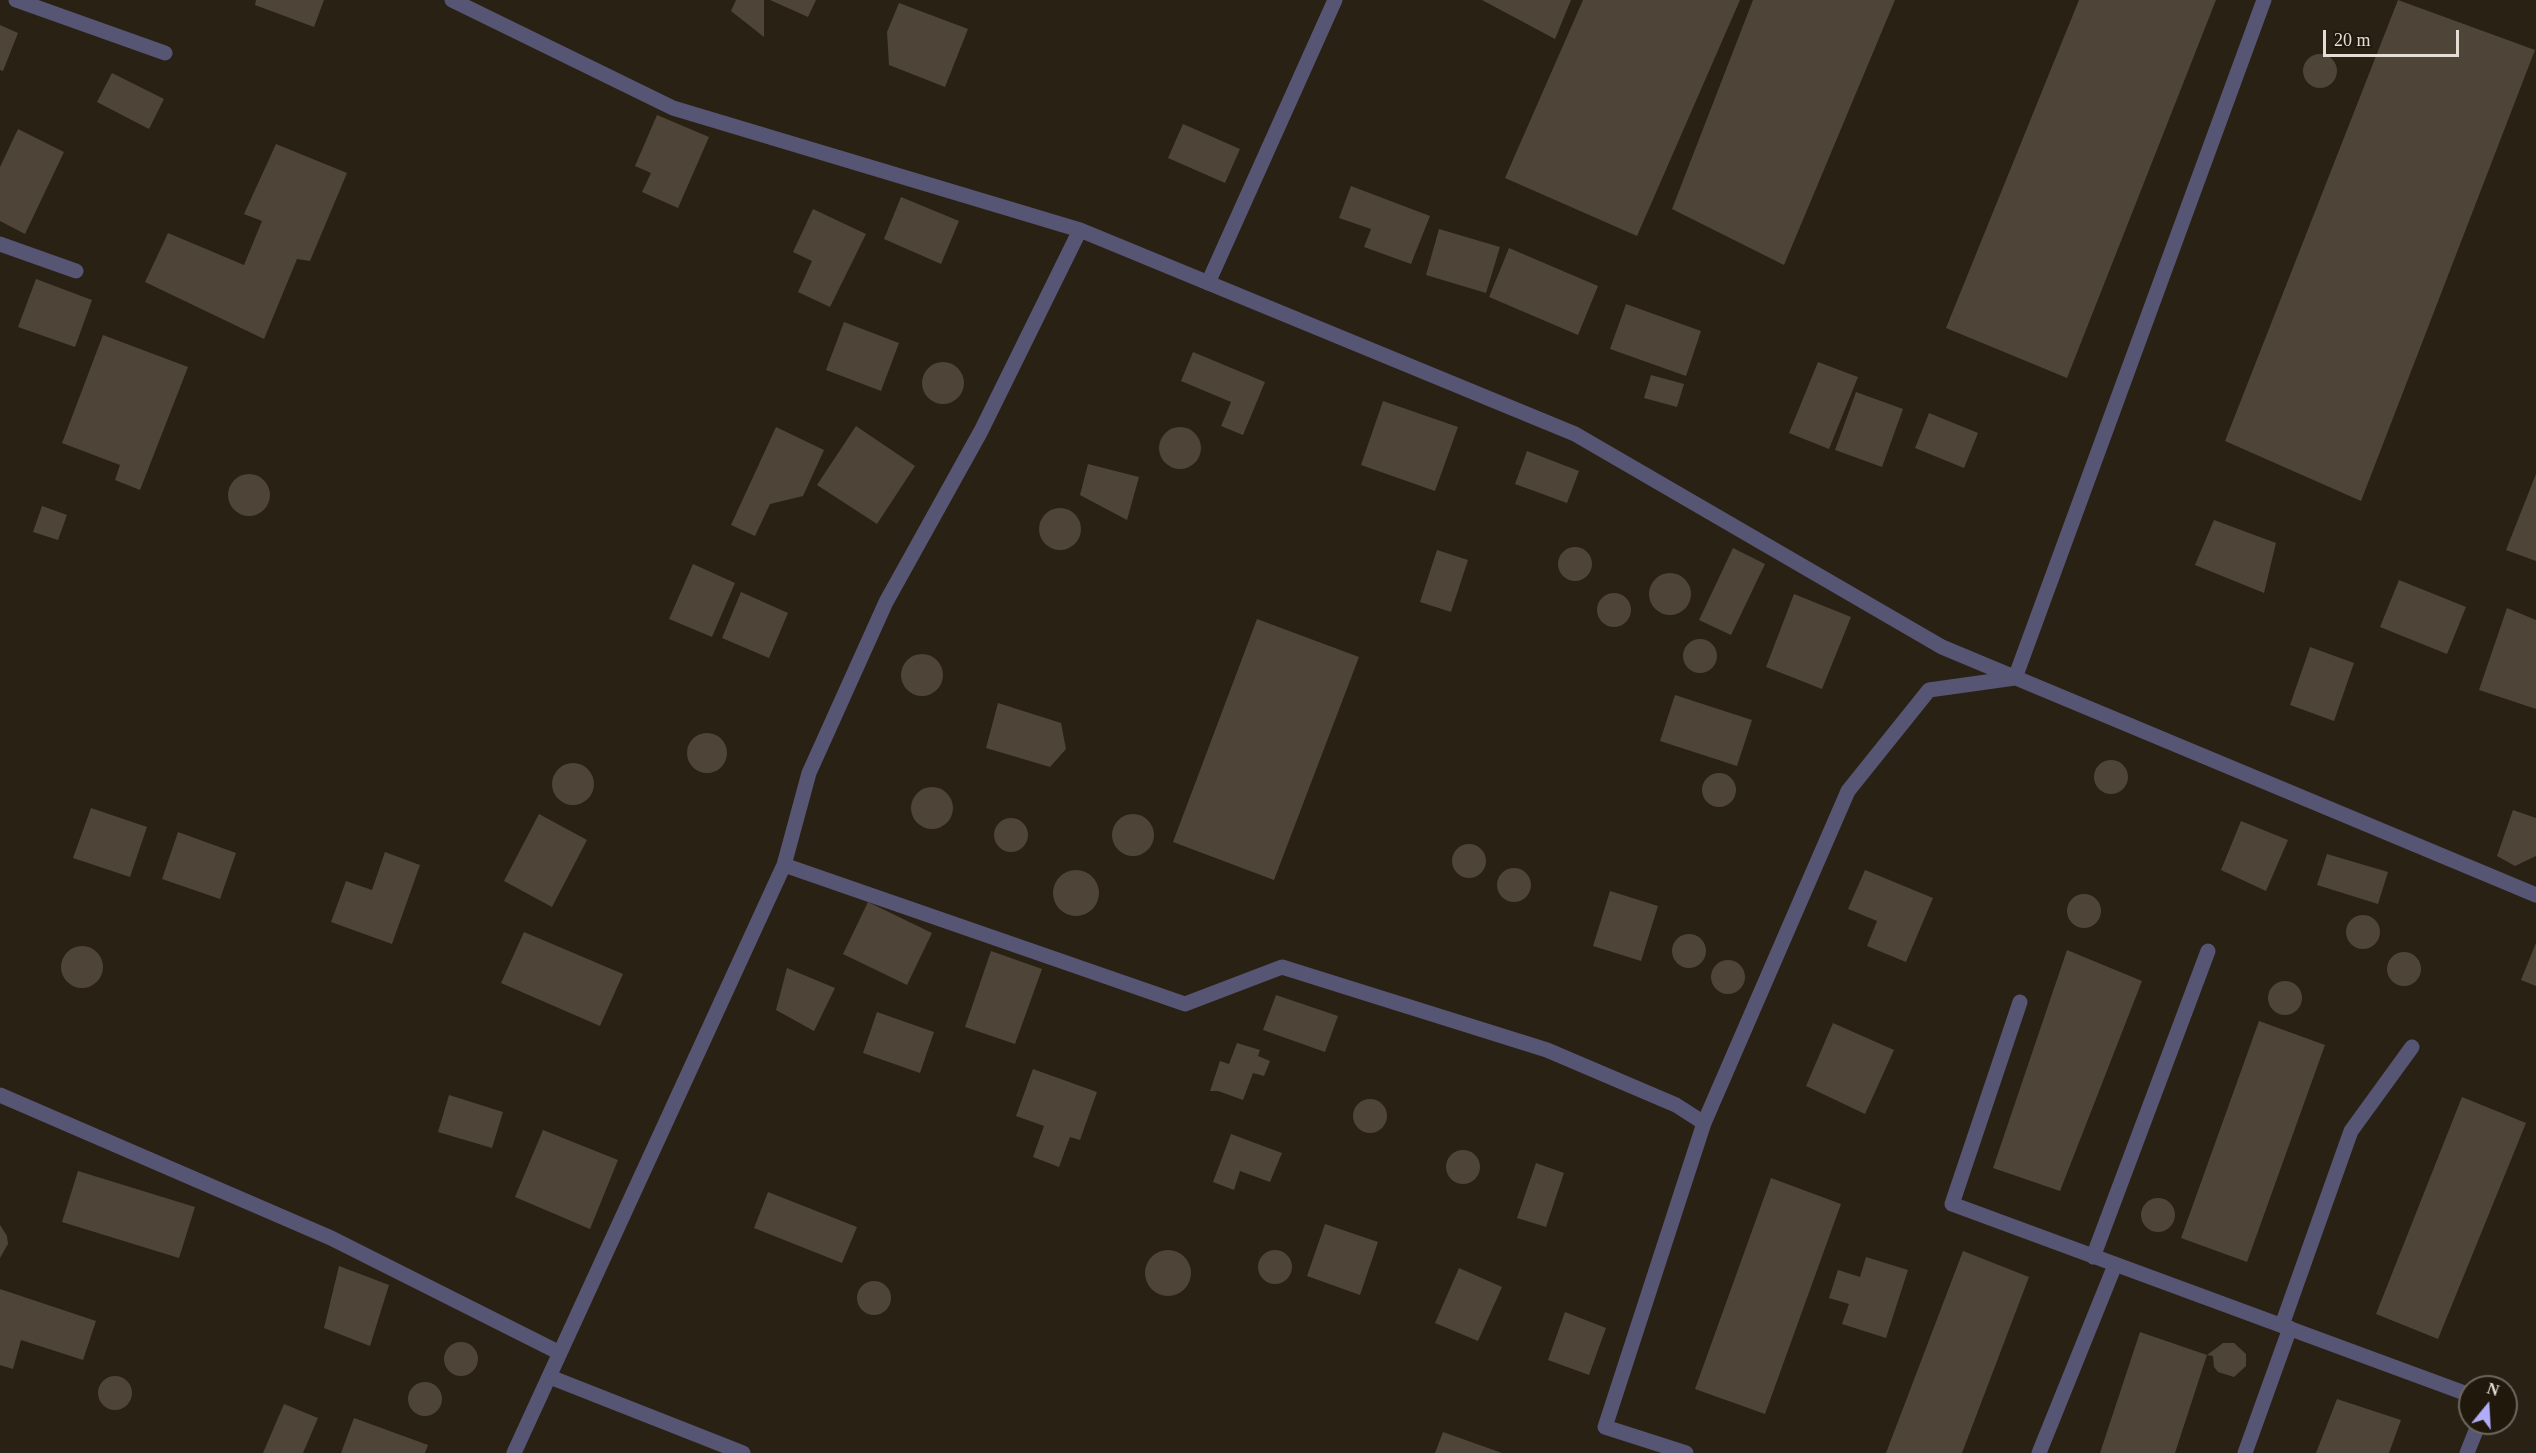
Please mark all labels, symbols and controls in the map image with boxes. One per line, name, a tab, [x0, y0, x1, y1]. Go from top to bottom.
scale bar	[2326, 18, 2462, 56]
text: 20 m	[2334, 30, 2371, 50]
north arrow	[2458, 1375, 2518, 1435]
text: N	[2485, 1379, 2501, 1399]

